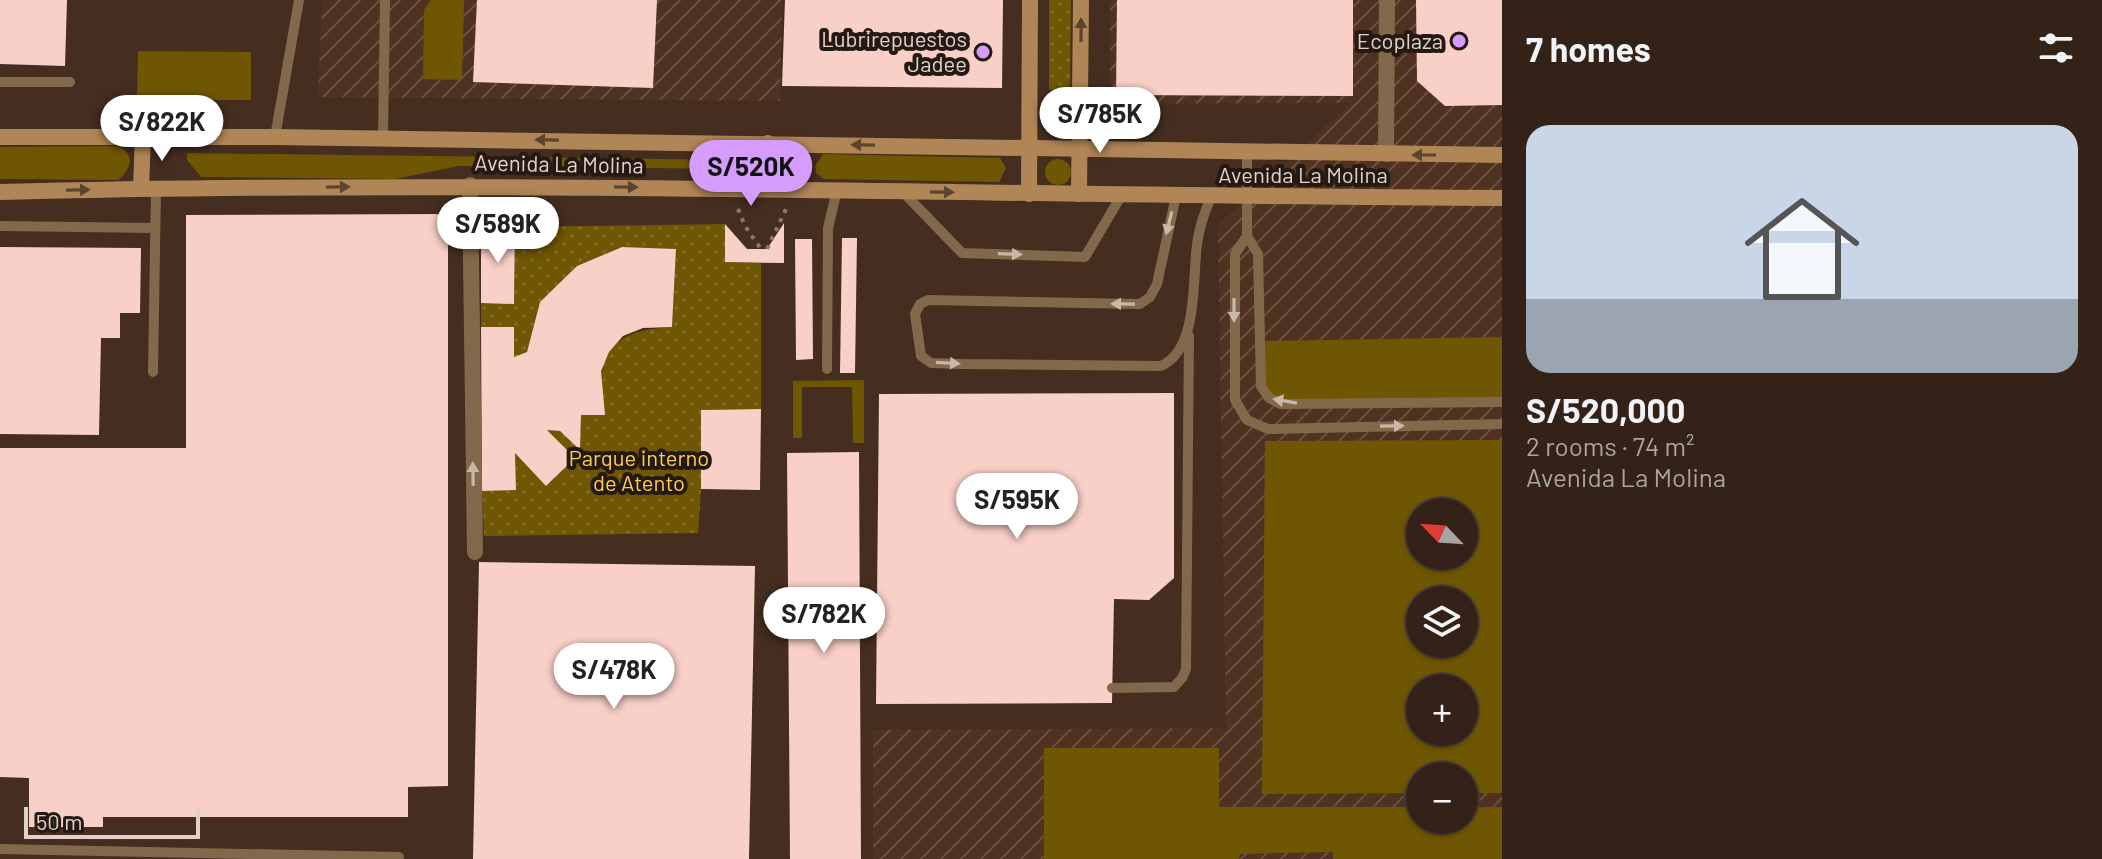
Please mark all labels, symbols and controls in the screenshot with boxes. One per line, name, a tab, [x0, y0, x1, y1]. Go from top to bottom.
one-way arrow	[1075, 17, 1087, 42]
place label: Lubrirepuestos Jadee	[821, 25, 967, 76]
icon: filters	[2034, 26, 2078, 70]
place label: Ecoplaza	[1357, 27, 1443, 53]
text: 7 homes	[1526, 28, 1651, 69]
marker: Ecoplaza	[1450, 32, 1468, 50]
marker: Lubrirepuestos Jadee	[974, 43, 992, 61]
pin: S/785K	[1035, 87, 1165, 155]
pin: S/822K	[97, 95, 227, 163]
text: S/785K	[1057, 97, 1143, 128]
text: S/822K	[118, 105, 206, 136]
one-way arrow	[534, 134, 559, 146]
one-way arrow	[850, 139, 875, 151]
pin: S/520K	[686, 140, 816, 208]
one-way arrow	[1411, 148, 1436, 161]
street label: Avenida La Molina	[474, 149, 644, 177]
text: S/520K	[707, 150, 795, 181]
street label: Avenida La Molina	[1218, 161, 1388, 187]
icon: home	[1730, 177, 1874, 321]
one-way arrow	[326, 180, 351, 193]
one-way arrow	[614, 181, 639, 193]
one-way arrow	[66, 183, 91, 196]
one-way arrow	[930, 185, 955, 198]
pin: S/589K	[433, 197, 563, 265]
text: S/589K	[455, 207, 541, 238]
one-way arrow	[1162, 211, 1175, 236]
one-way arrow	[998, 248, 1023, 261]
one-way arrow	[1110, 298, 1135, 310]
one-way arrow	[1228, 298, 1240, 323]
one-way arrow	[936, 357, 961, 370]
text: S/520,000	[1526, 389, 1685, 430]
one-way arrow	[1272, 395, 1297, 407]
one-way arrow	[1380, 420, 1405, 433]
text: 2 rooms · 74 m²	[1526, 430, 1694, 461]
park label: Parque interno de Atento	[569, 444, 709, 495]
one-way arrow	[467, 461, 480, 486]
text: Avenida La Molina	[1526, 461, 1726, 492]
pin: S/595K	[952, 473, 1082, 541]
text: S/595K	[974, 483, 1060, 514]
north arrow	[1406, 498, 1478, 570]
map controls	[1406, 498, 1478, 834]
button: layers	[1406, 586, 1478, 658]
pin: S/782K	[759, 587, 889, 655]
text: S/782K	[781, 597, 867, 628]
pin: S/478K	[549, 643, 679, 711]
text: S/478K	[572, 653, 656, 684]
button: +	[1406, 674, 1478, 746]
button: −	[1406, 762, 1478, 834]
scale bar	[24, 803, 200, 839]
text: 50 m	[36, 808, 82, 834]

